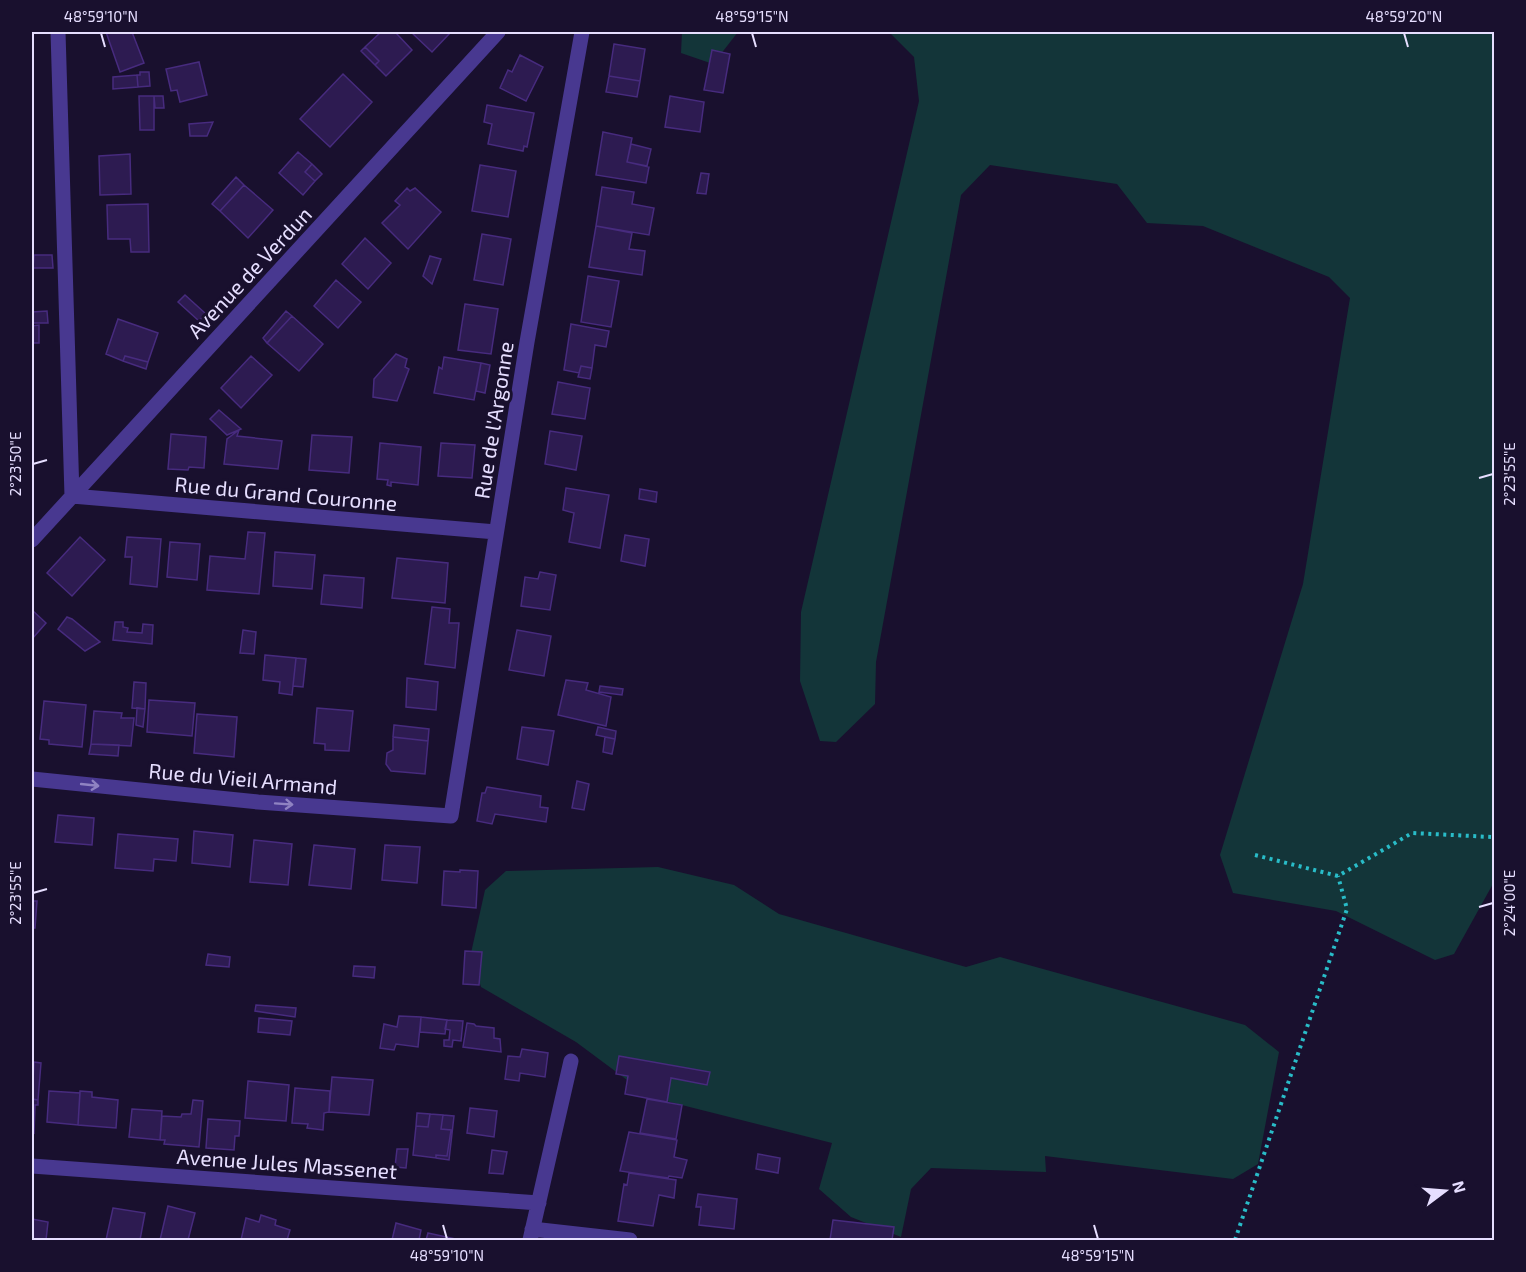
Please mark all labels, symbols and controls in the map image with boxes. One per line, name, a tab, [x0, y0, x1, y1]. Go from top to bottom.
text: 48°59'10"N	[64, 7, 138, 25]
text: 48°59'15"N	[715, 7, 789, 25]
text: 48°59'20"N	[1366, 7, 1442, 25]
street label: Avenue de Verdun	[182, 201, 316, 343]
street label: Rue de l'Argonne	[468, 340, 518, 500]
text: 2°23'50"E	[6, 432, 24, 496]
text: 2°23'55"E	[1500, 442, 1518, 506]
street label: Rue du Grand Couronne	[174, 471, 398, 515]
street label: Rue du Vieil Armand	[148, 757, 338, 799]
one-way arrow	[79, 780, 99, 791]
one-way arrow	[273, 798, 293, 809]
text: 2°23'55"E	[6, 861, 24, 925]
text: 2°24'00"E	[1500, 870, 1518, 936]
street label: Avenue Jules Massenet	[176, 1143, 398, 1183]
north arrow	[1415, 1161, 1475, 1221]
text: N	[1449, 1179, 1471, 1195]
text: 48°59'10"N	[410, 1246, 484, 1264]
text: 48°59'15"N	[1061, 1246, 1135, 1264]

